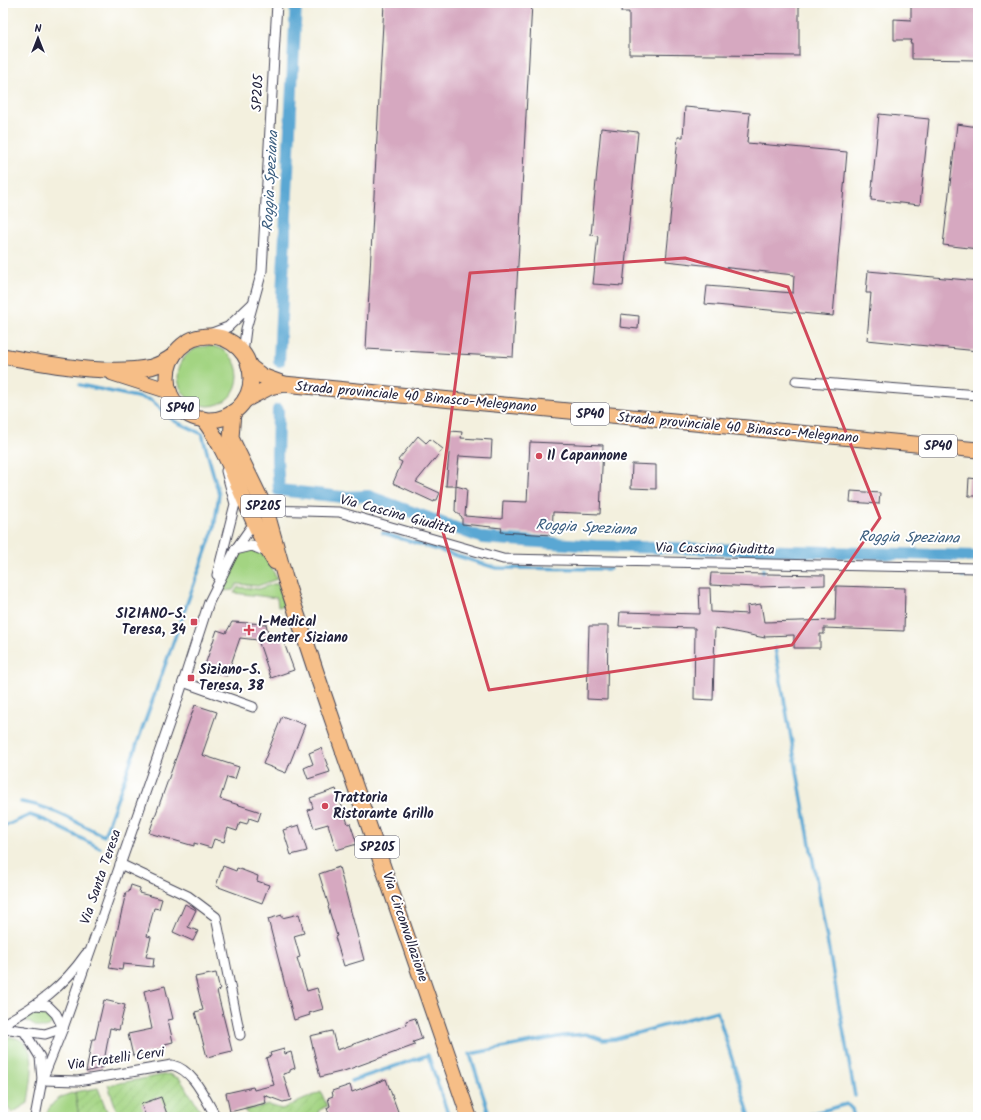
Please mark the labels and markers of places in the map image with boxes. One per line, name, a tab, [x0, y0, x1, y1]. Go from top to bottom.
place label: Il Capannone	[547, 445, 628, 467]
marker: Il Capannone	[534, 451, 544, 461]
place label: SIZIANO-S. Teresa, 34	[116, 603, 186, 641]
place label: I-Medical Center Siziano	[258, 611, 348, 649]
marker: SIZIANO-S. Teresa, 34	[189, 617, 199, 627]
marker: I-Medical Center Siziano	[243, 624, 255, 636]
place label: Siziano-S. Teresa, 38	[199, 659, 265, 697]
marker: Siziano-S. Teresa, 38	[186, 673, 196, 683]
place label: Trattoria Ristorante Grillo	[333, 787, 434, 825]
marker: Trattoria Ristorante Grillo	[320, 801, 330, 811]

